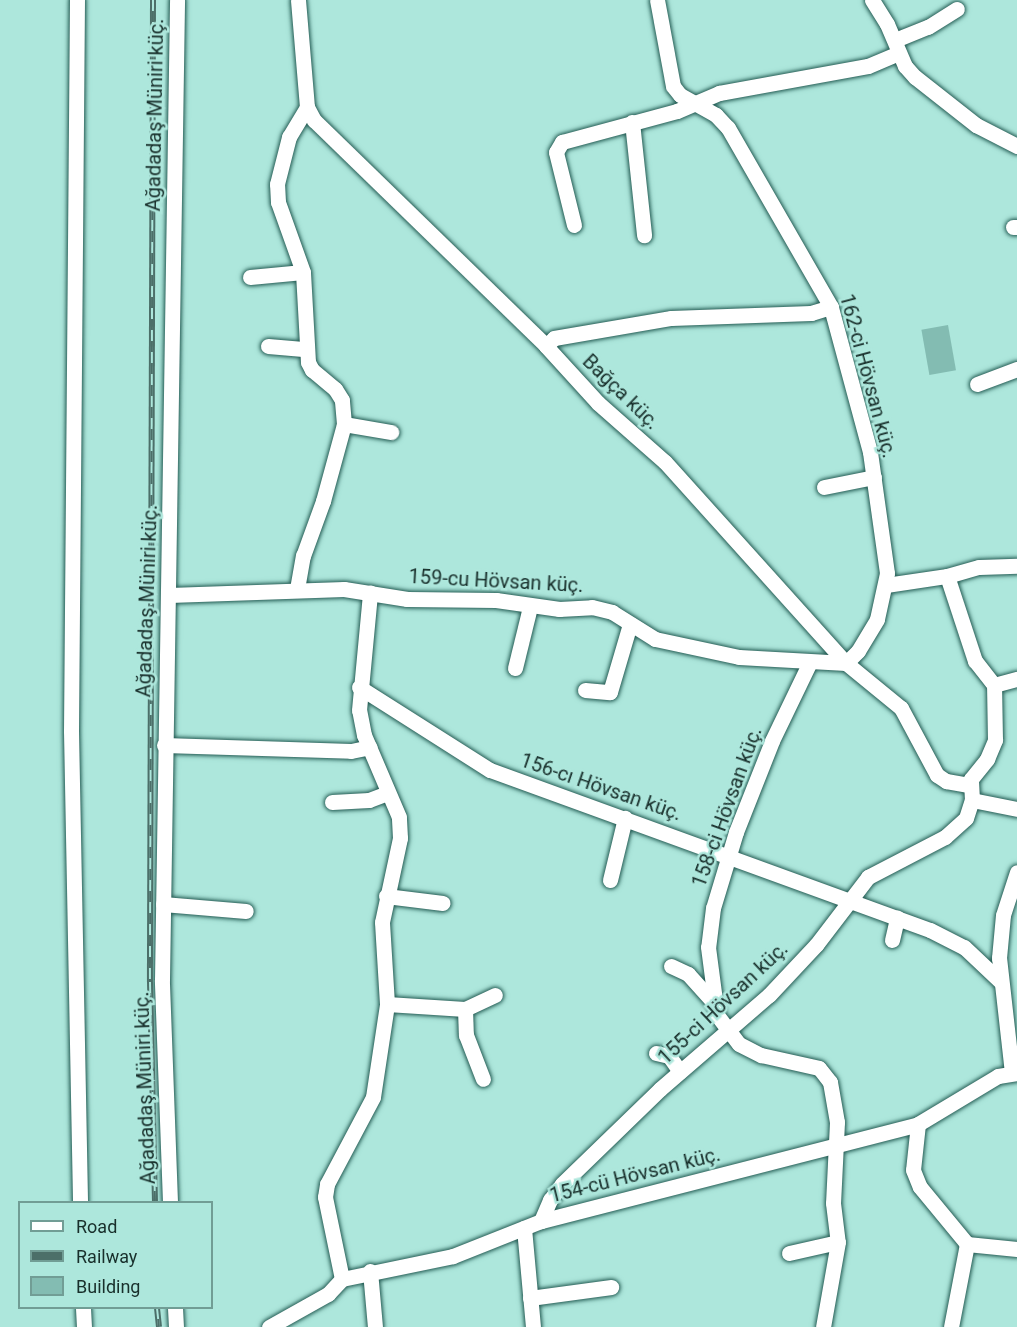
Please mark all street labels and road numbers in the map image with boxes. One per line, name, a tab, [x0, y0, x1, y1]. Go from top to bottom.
street label: Ağadadaş Müniri küç.	[141, 18, 169, 212]
street label: 162-ci Hövsan küç.	[835, 291, 901, 461]
street label: Bağça küç.	[577, 349, 665, 435]
street label: Ağadadaş Müniri küç.	[132, 504, 162, 698]
street label: 159-cu Hövsan küç.	[408, 564, 584, 598]
street label: 158-ci Hövsan küç.	[687, 724, 767, 890]
street label: 156-cı Hövsan küç.	[517, 748, 685, 826]
street label: 155-ci Hövsan küç.	[653, 937, 793, 1069]
street label: Ağadadaş Müniri küç.	[130, 991, 160, 1185]
street label: 154-cü Hövsan küç.	[547, 1142, 723, 1208]

